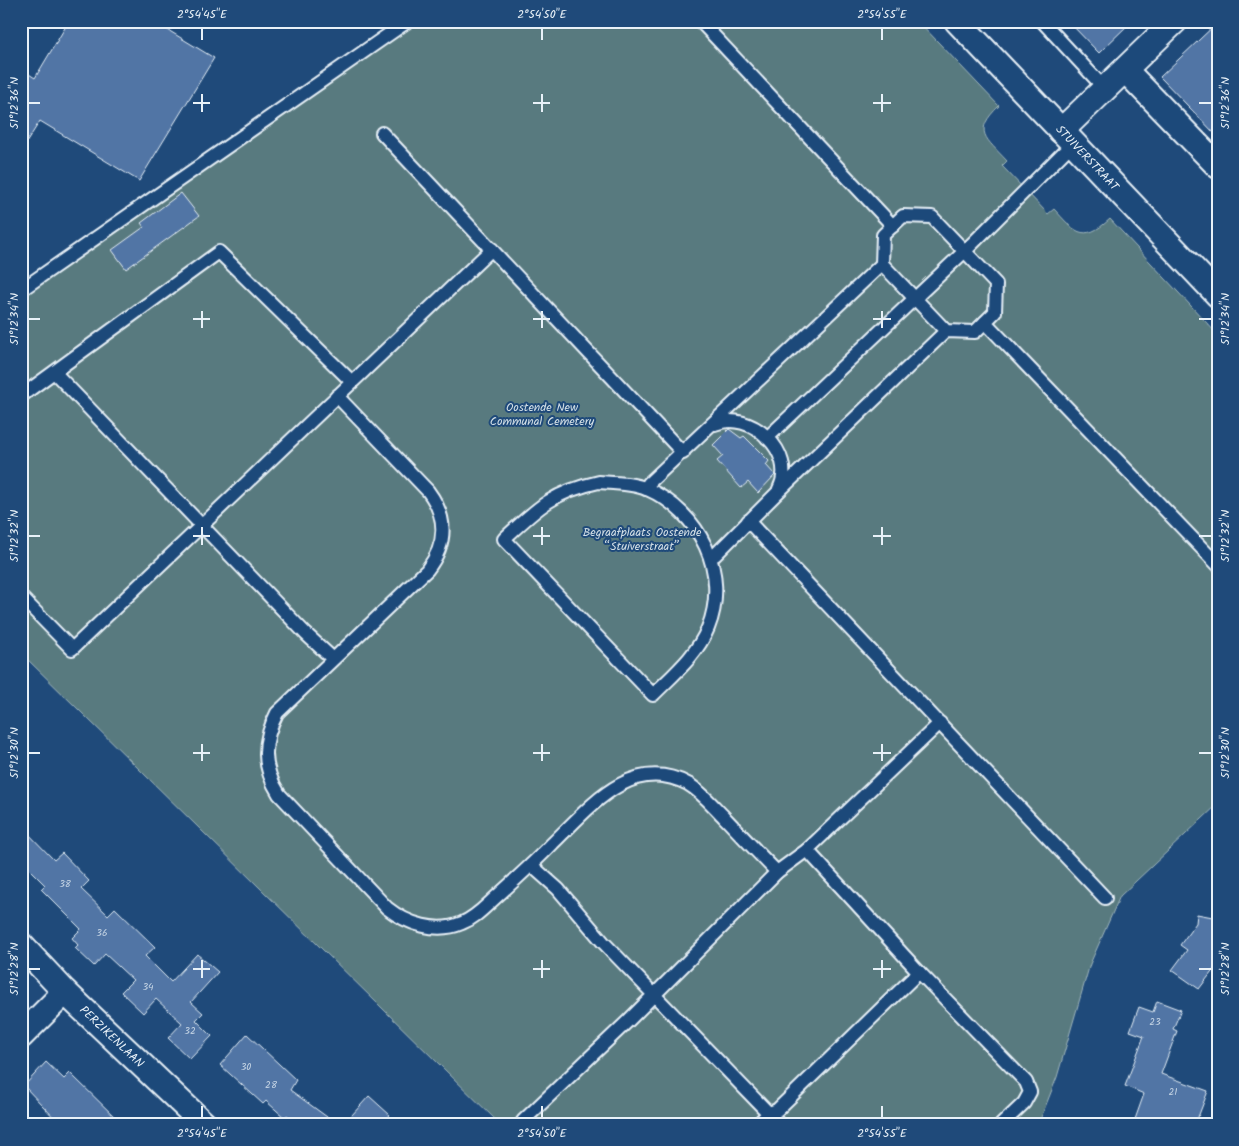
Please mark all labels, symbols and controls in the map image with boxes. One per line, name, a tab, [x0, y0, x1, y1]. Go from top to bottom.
text: 2°54'45"E	[177, 5, 228, 24]
text: 2°54'50"E	[517, 5, 568, 24]
text: 2°54'55"E	[857, 5, 908, 24]
text: 51°12'36"N	[5, 77, 24, 129]
text: 51°12'36"N	[1216, 77, 1235, 129]
street label: STUIVERSTRAAT	[1051, 121, 1124, 197]
text: 51°12'34"N	[5, 293, 24, 345]
text: 51°12'34"N	[1216, 293, 1235, 345]
park label: Oostende New Communal Cemetery	[490, 398, 595, 431]
text: 51°12'32"N	[5, 510, 24, 562]
text: 51°12'32"N	[1216, 510, 1235, 562]
park label: Begraafplaats Oostende “Stuiverstraat”	[583, 523, 702, 556]
text: 51°12'30"N	[5, 727, 24, 779]
text: 51°12'30"N	[1216, 727, 1235, 779]
house number: 38	[59, 876, 72, 892]
house number: 36	[96, 925, 108, 941]
text: 51°12'28"N	[5, 942, 24, 996]
text: 51°12'28"N	[1216, 942, 1235, 996]
house number: 34	[142, 979, 154, 995]
street label: PERZIKENLAAN	[75, 1001, 148, 1072]
house number: 23	[1149, 1014, 1161, 1030]
house number: 32	[184, 1023, 196, 1039]
house number: 30	[241, 1059, 251, 1075]
house number: 28	[265, 1077, 278, 1093]
house number: 21	[1169, 1084, 1177, 1100]
text: 2°54'45"E	[177, 1124, 228, 1143]
text: 2°54'50"E	[517, 1124, 568, 1143]
text: 2°54'55"E	[857, 1124, 908, 1143]

